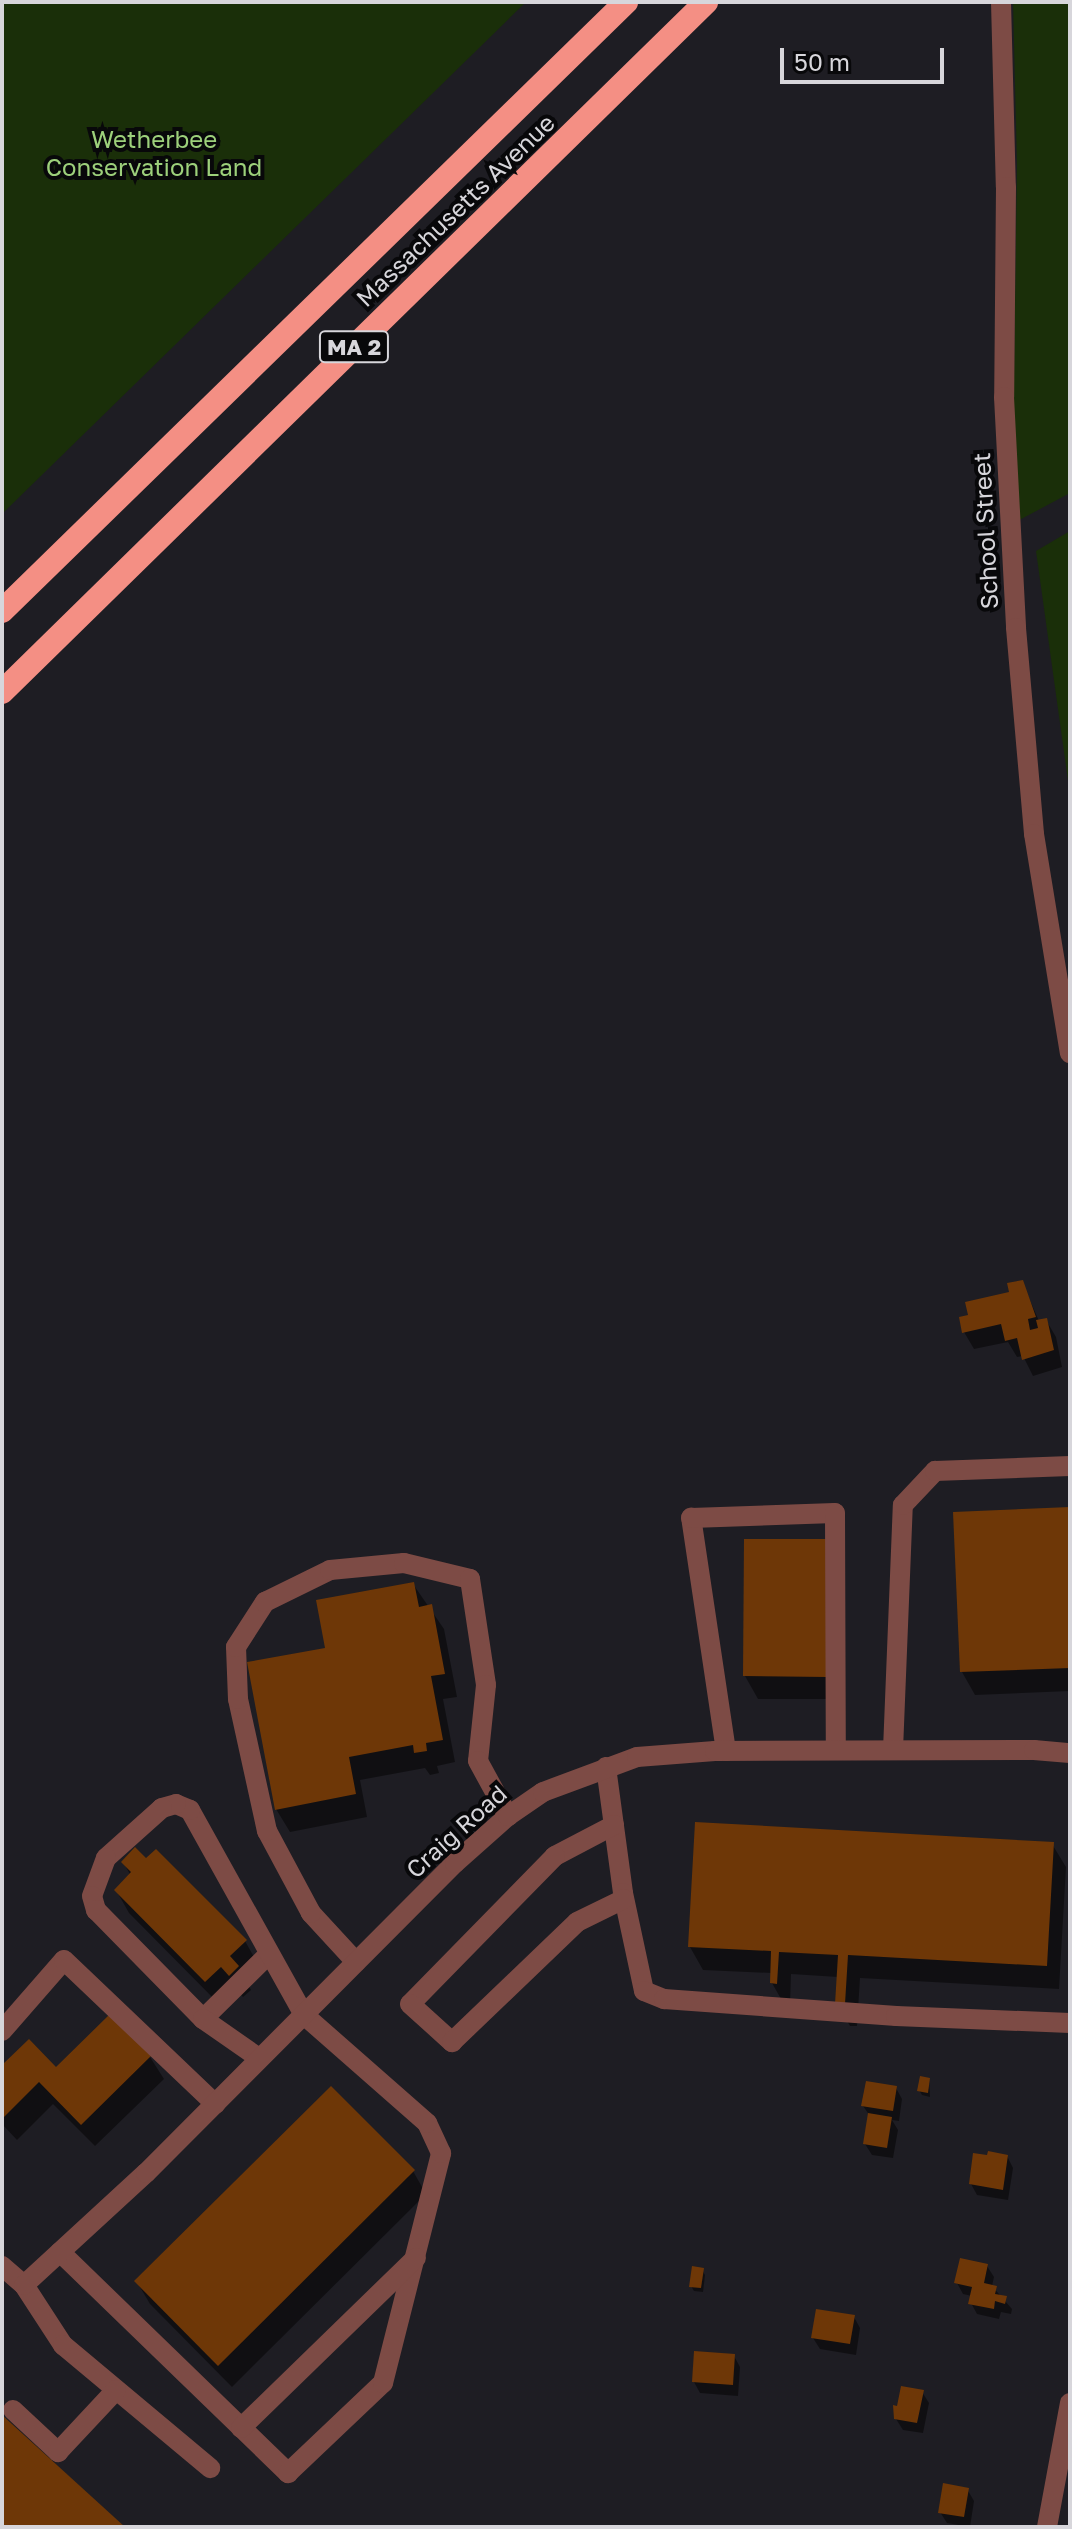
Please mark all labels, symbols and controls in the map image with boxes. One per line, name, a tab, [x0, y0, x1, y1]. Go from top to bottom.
scale bar	[784, 32, 948, 82]
text: 50 m	[794, 47, 850, 76]
street label: Massachusetts Avenue	[350, 108, 560, 312]
park label: Wetherbee Conservation Land	[46, 125, 262, 181]
road number: MA 2	[318, 329, 390, 365]
street label: School Street	[967, 452, 1003, 610]
street label: Craig Road	[400, 1778, 512, 1884]

